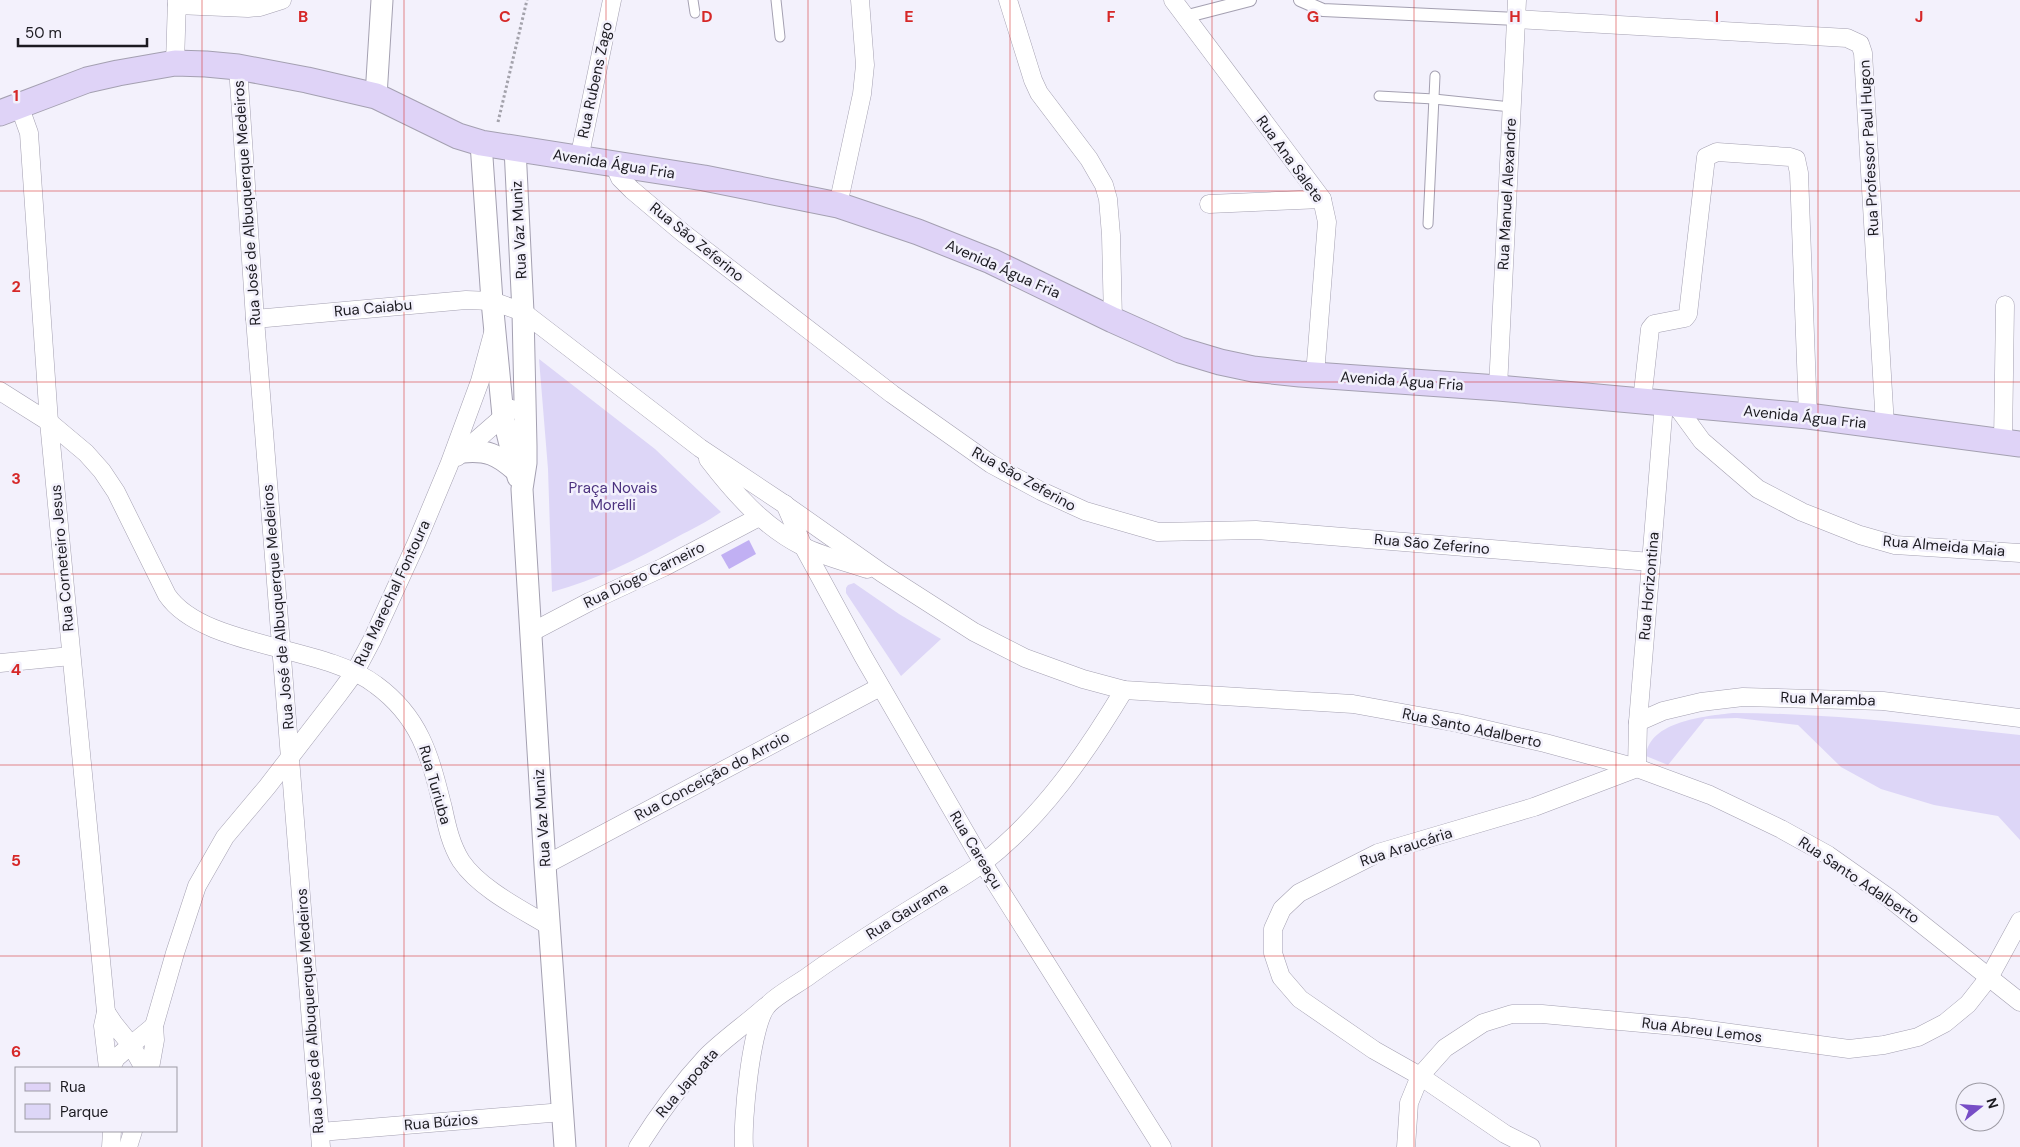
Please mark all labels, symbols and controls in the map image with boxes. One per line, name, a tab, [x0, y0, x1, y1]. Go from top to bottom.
text: B	[298, 6, 308, 27]
text: C	[499, 6, 511, 27]
text: D	[701, 6, 713, 27]
text: E	[904, 6, 914, 27]
text: F	[1107, 6, 1116, 27]
text: G	[1307, 6, 1319, 27]
text: H	[1509, 6, 1521, 27]
text: I	[1715, 6, 1719, 27]
text: J	[1915, 6, 1923, 27]
scale bar	[18, 15, 146, 47]
street label: Rua Rubens Zago	[573, 20, 617, 140]
text: 50 m	[25, 23, 62, 43]
street label: Rua Professor Paul Hugon	[1854, 60, 1884, 236]
street label: Rua José de Albuquerque Medeiros	[228, 80, 266, 326]
text: 1	[13, 85, 19, 106]
street label: Rua Ana Salete	[1252, 111, 1328, 207]
street label: Rua Manuel Alexandre	[1493, 117, 1521, 271]
street label: Avenida Água Fria	[551, 144, 677, 184]
street label: Rua Vaz Muniz	[506, 180, 532, 280]
street label: Rua São Zeferino	[646, 198, 748, 286]
street label: Avenida Água Fria	[943, 235, 1063, 303]
text: 2	[11, 276, 21, 297]
street label: Rua Caiabu	[333, 295, 413, 321]
street label: Avenida Água Fria	[1340, 367, 1464, 395]
street label: Avenida Água Fria	[1743, 401, 1867, 433]
street label: Rua São Zeferino	[968, 442, 1080, 516]
text: 3	[11, 468, 21, 489]
park label: Praça Novais Morelli	[569, 478, 657, 515]
street label: Rua Corneteiro Jesus	[46, 484, 78, 632]
street label: Rua José de Albuquerque Medeiros	[257, 484, 299, 730]
street label: Rua Marechal Fontoura	[349, 517, 435, 669]
street label: Rua São Zeferino	[1373, 529, 1491, 559]
street label: Rua Horizontina	[1634, 531, 1664, 641]
street label: Rua Almeida Maia	[1882, 531, 2006, 561]
street label: Rua Diogo Carneiro	[580, 537, 708, 613]
text: 4	[11, 659, 21, 680]
street label: Rua Maramba	[1780, 687, 1876, 711]
street label: Rua Santo Adalberto	[1400, 703, 1544, 753]
street label: Rua Conceição do Arroio	[631, 727, 793, 825]
street label: Rua Turiuba	[414, 743, 456, 827]
street label: Rua Vaz Muniz	[529, 768, 555, 868]
street label: Rua Careaçu	[945, 807, 1007, 893]
street label: Rua Araucária	[1357, 823, 1455, 871]
street label: Rua Santo Adalberto	[1794, 832, 1924, 928]
text: 5	[11, 850, 21, 871]
street label: Rua Gaurama	[862, 878, 952, 944]
street label: Rua José de Albuquerque Medeiros	[291, 888, 329, 1134]
street label: Rua Abreu Lemos	[1641, 1013, 1763, 1047]
text: 6	[11, 1041, 21, 1062]
street label: Rua Japoata	[651, 1044, 723, 1122]
legend	[15, 1067, 178, 1132]
text: Rua	[60, 1077, 86, 1097]
north arrow	[1955, 1082, 2005, 1132]
text: N	[1982, 1096, 2003, 1111]
text: Parque	[60, 1102, 108, 1122]
street label: Rua Búzios	[403, 1109, 479, 1135]

